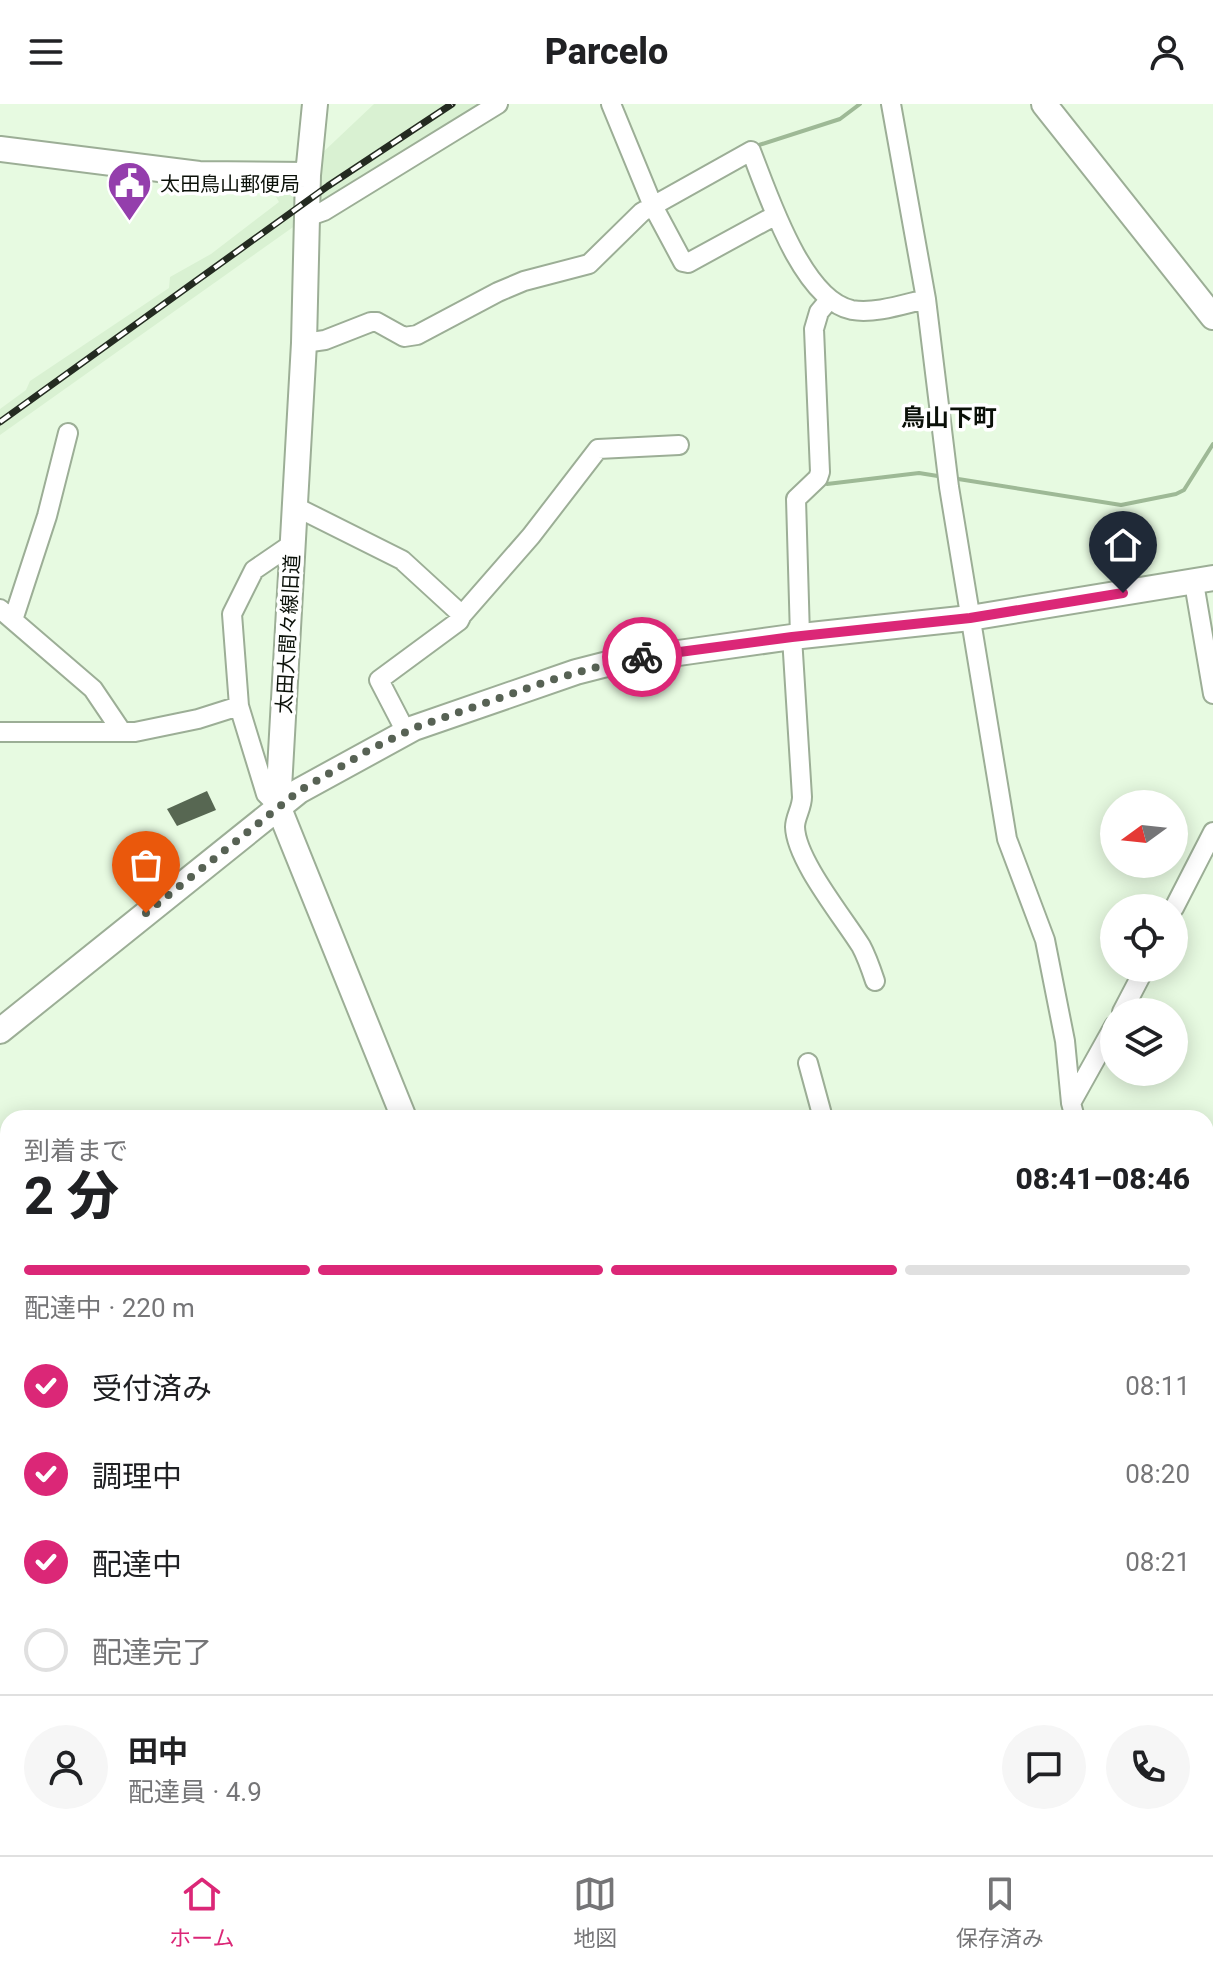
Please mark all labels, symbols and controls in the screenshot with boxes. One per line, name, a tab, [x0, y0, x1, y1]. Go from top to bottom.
icon: menu	[24, 30, 68, 74]
icon: person	[1145, 30, 1189, 74]
text: Parcelo	[545, 31, 668, 73]
public building icon: 太田鳥山郵便局	[105, 160, 153, 223]
place label: 太田鳥山郵便局	[160, 172, 300, 196]
district label: 鳥山下町	[901, 404, 997, 432]
pin	[1089, 511, 1157, 593]
icon: home	[1101, 523, 1145, 567]
street label: 太田大間々線旧道	[272, 553, 304, 715]
courier	[602, 617, 682, 697]
icon: bike	[620, 635, 664, 679]
north arrow	[1100, 790, 1188, 878]
map controls	[1100, 790, 1188, 1086]
pin	[112, 831, 180, 913]
icon: bag	[124, 843, 168, 887]
button: locate	[1100, 894, 1188, 982]
button: layers	[1100, 998, 1188, 1086]
text: 到着まで	[24, 1136, 128, 1166]
text: 08:41–08:46	[1015, 1161, 1190, 1196]
text: 2 分	[24, 1166, 119, 1227]
text: 配達中 · 220 m	[24, 1293, 195, 1323]
icon: check	[24, 1364, 68, 1408]
text: 受付済み	[92, 1371, 212, 1406]
text: 08:11	[1125, 1371, 1190, 1401]
icon: check	[24, 1452, 68, 1496]
text: 調理中	[92, 1459, 182, 1494]
text: 08:20	[1125, 1459, 1190, 1489]
icon: check	[24, 1540, 68, 1584]
text: 配達中	[92, 1547, 182, 1582]
text: 08:21	[1125, 1547, 1190, 1577]
text: 配達完了	[92, 1635, 212, 1670]
button: person	[24, 1725, 108, 1809]
button: chat	[1002, 1725, 1086, 1809]
button: phone	[1106, 1725, 1190, 1809]
text: 田中	[128, 1734, 188, 1769]
text: 配達員 · 4.9	[128, 1777, 262, 1807]
tab: ホーム	[169, 1872, 235, 1952]
tab: 地図	[573, 1872, 617, 1952]
tab: 保存済み	[956, 1872, 1044, 1952]

